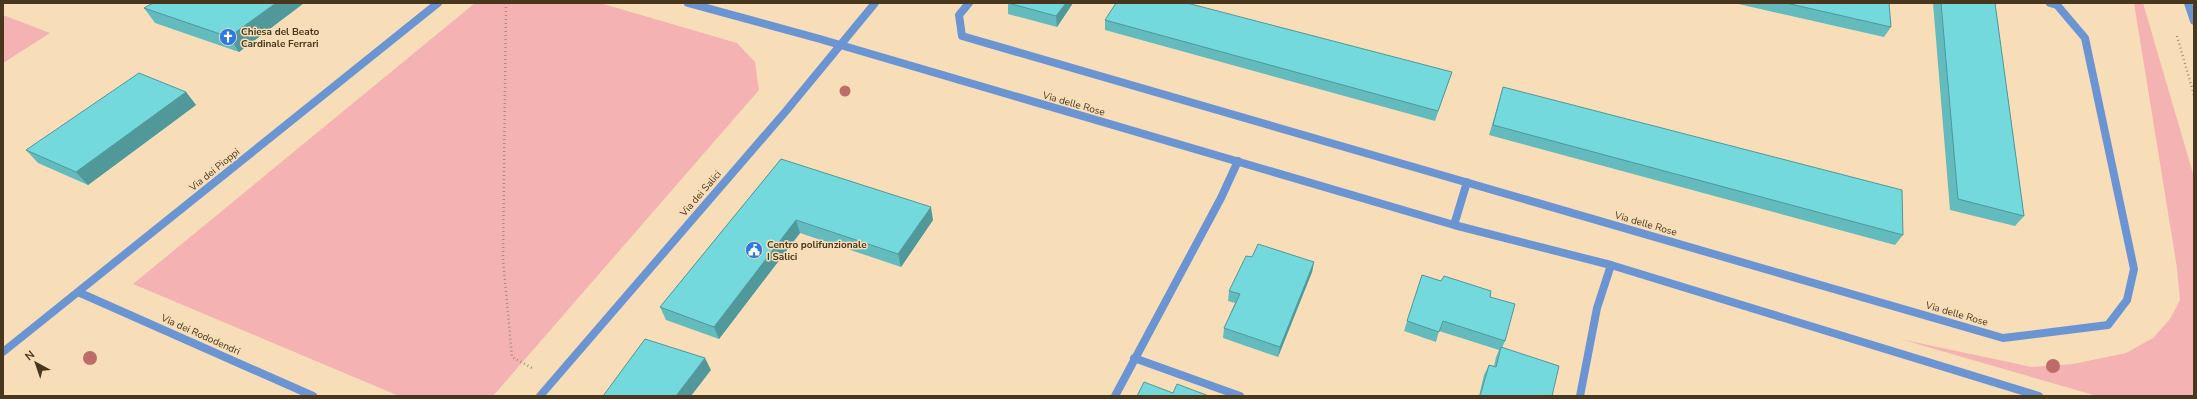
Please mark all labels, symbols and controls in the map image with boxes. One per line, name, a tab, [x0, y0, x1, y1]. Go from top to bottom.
place label: Chiesa del Beato Cardinale Ferrari	[241, 25, 320, 51]
church icon: Chiesa del Beato Cardinale Ferrari	[218, 27, 238, 47]
street label: Via delle Rose	[1040, 88, 1107, 120]
street label: Via dei Pioppi	[186, 145, 243, 195]
street label: Via dei Salici	[676, 168, 725, 220]
street label: Via delle Rose	[1612, 208, 1679, 240]
place label: Centro polifunzionale I Salici	[767, 238, 867, 264]
public building icon: Centro polifunzionale I Salici	[744, 240, 764, 260]
street label: Via delle Rose	[1923, 298, 1990, 330]
street label: Via dei Rododendri	[158, 311, 242, 359]
north arrow	[16, 343, 56, 383]
text: N	[22, 347, 38, 364]

